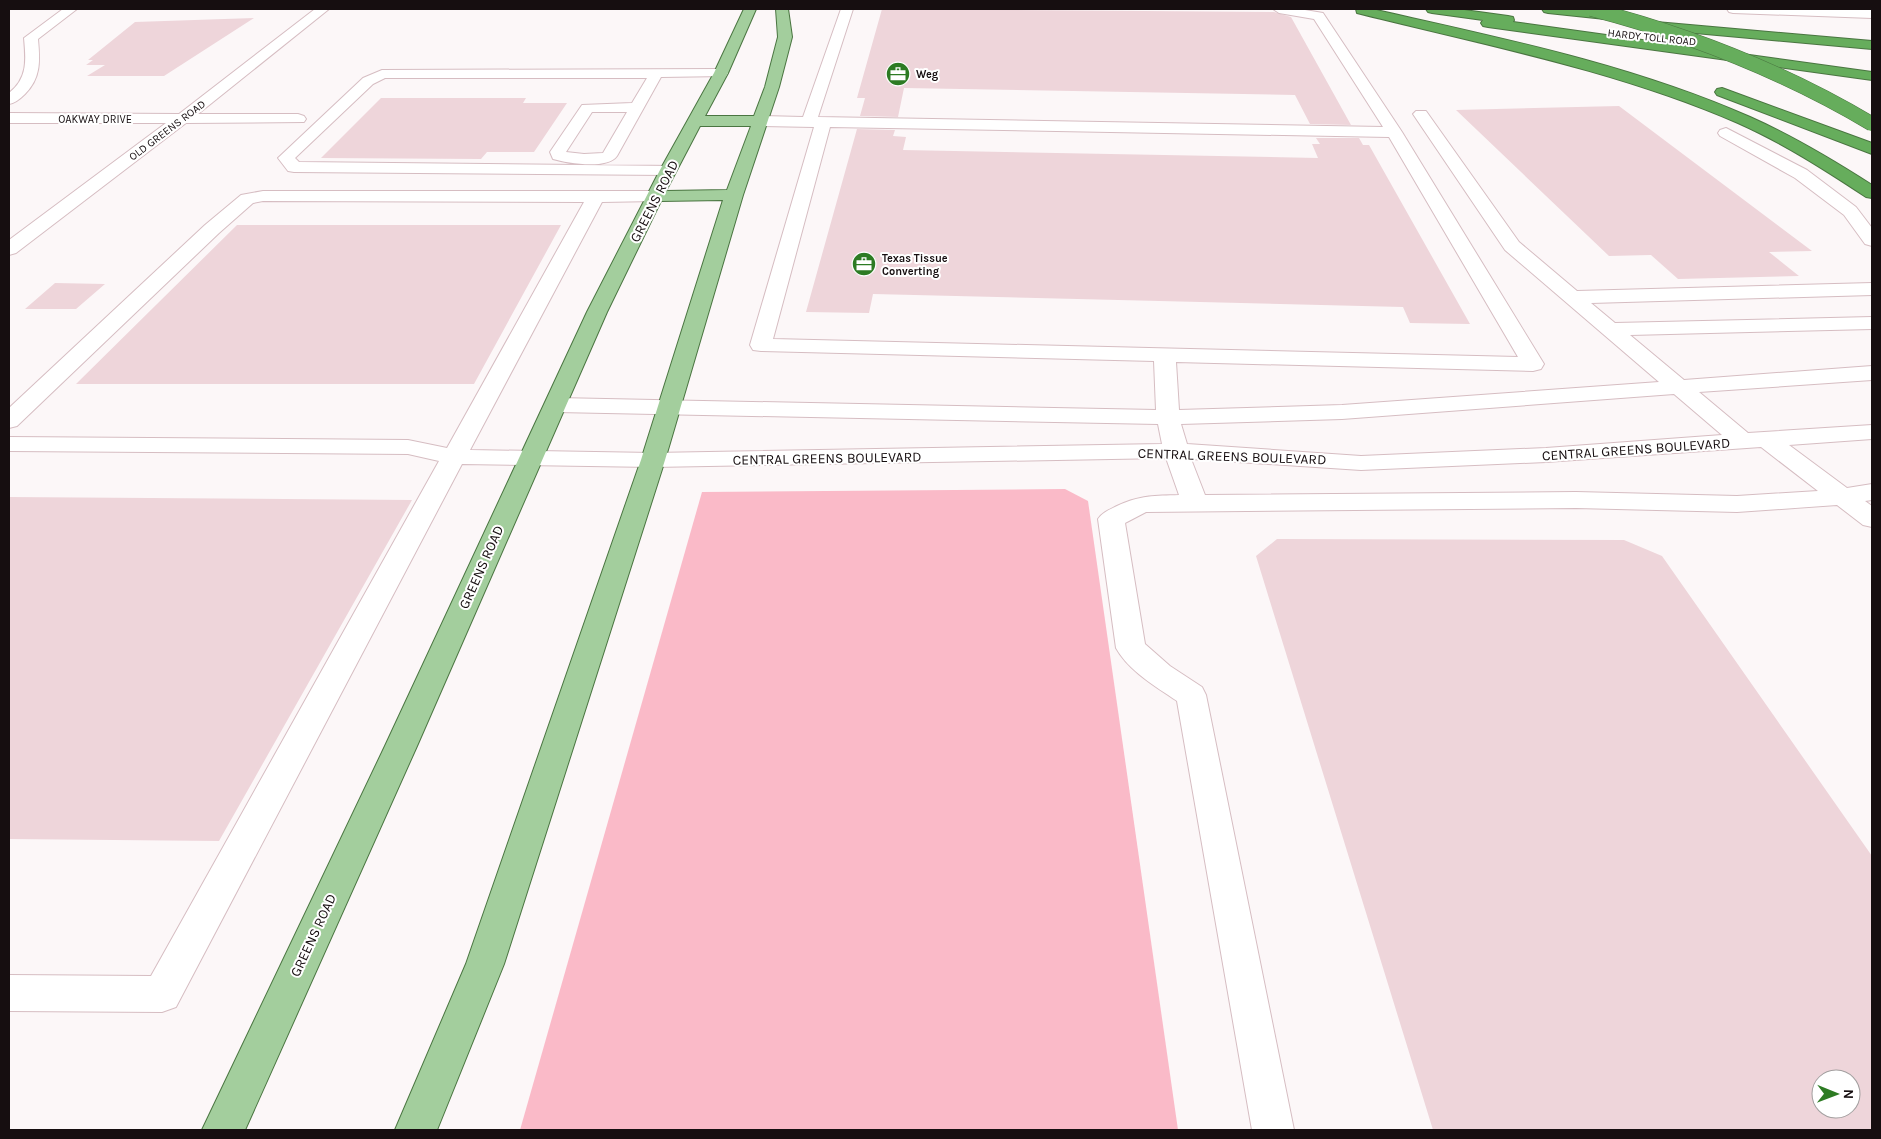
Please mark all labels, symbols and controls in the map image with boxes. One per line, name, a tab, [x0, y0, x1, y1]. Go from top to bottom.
street label: HARDY TOLL ROAD	[1607, 26, 1697, 49]
office icon: Weg	[885, 61, 911, 87]
place label: Weg	[916, 68, 939, 81]
street label: OLD GREENS ROAD	[126, 97, 208, 163]
street label: OAKWAY DRIVE	[58, 113, 132, 126]
street label: GREENS ROAD	[627, 157, 682, 245]
office icon: Texas Tissue Converting	[851, 251, 877, 277]
place label: Texas Tissue Converting	[882, 252, 948, 278]
street label: CENTRAL GREENS BOULEVARD	[1541, 434, 1731, 465]
street label: CENTRAL GREENS BOULEVARD	[1137, 445, 1327, 468]
street label: CENTRAL GREENS BOULEVARD	[732, 448, 922, 469]
street label: GREENS ROAD	[455, 523, 507, 612]
street label: GREENS ROAD	[287, 891, 340, 979]
north arrow	[1811, 1069, 1861, 1119]
text: N	[1840, 1089, 1857, 1099]

